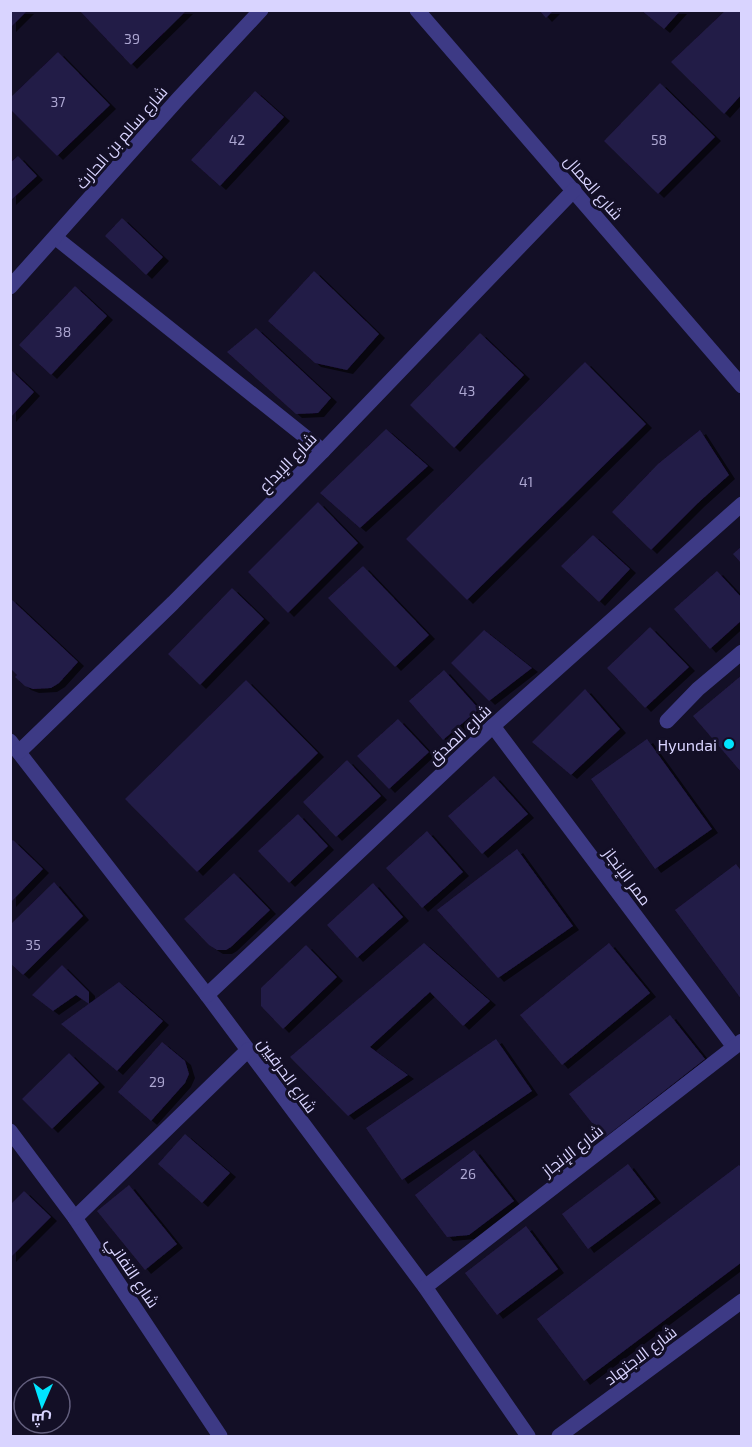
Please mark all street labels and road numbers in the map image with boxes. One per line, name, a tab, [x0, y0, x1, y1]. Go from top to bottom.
street label: شارع سالم بن الحارث	[71, 82, 173, 194]
street label: شارع العمال	[558, 151, 627, 225]
street label: شارع الإبداع	[254, 428, 322, 498]
street label: شارع الصدق	[424, 700, 497, 770]
street label: ممر الإنجاز	[599, 843, 656, 909]
street label: شارع الحرفيين	[252, 1034, 322, 1118]
street label: شارع الإنجاز	[537, 1120, 608, 1183]
street label: شارع التفاني	[98, 1233, 164, 1314]
street label: شارع الاجتهاد	[600, 1322, 682, 1391]

